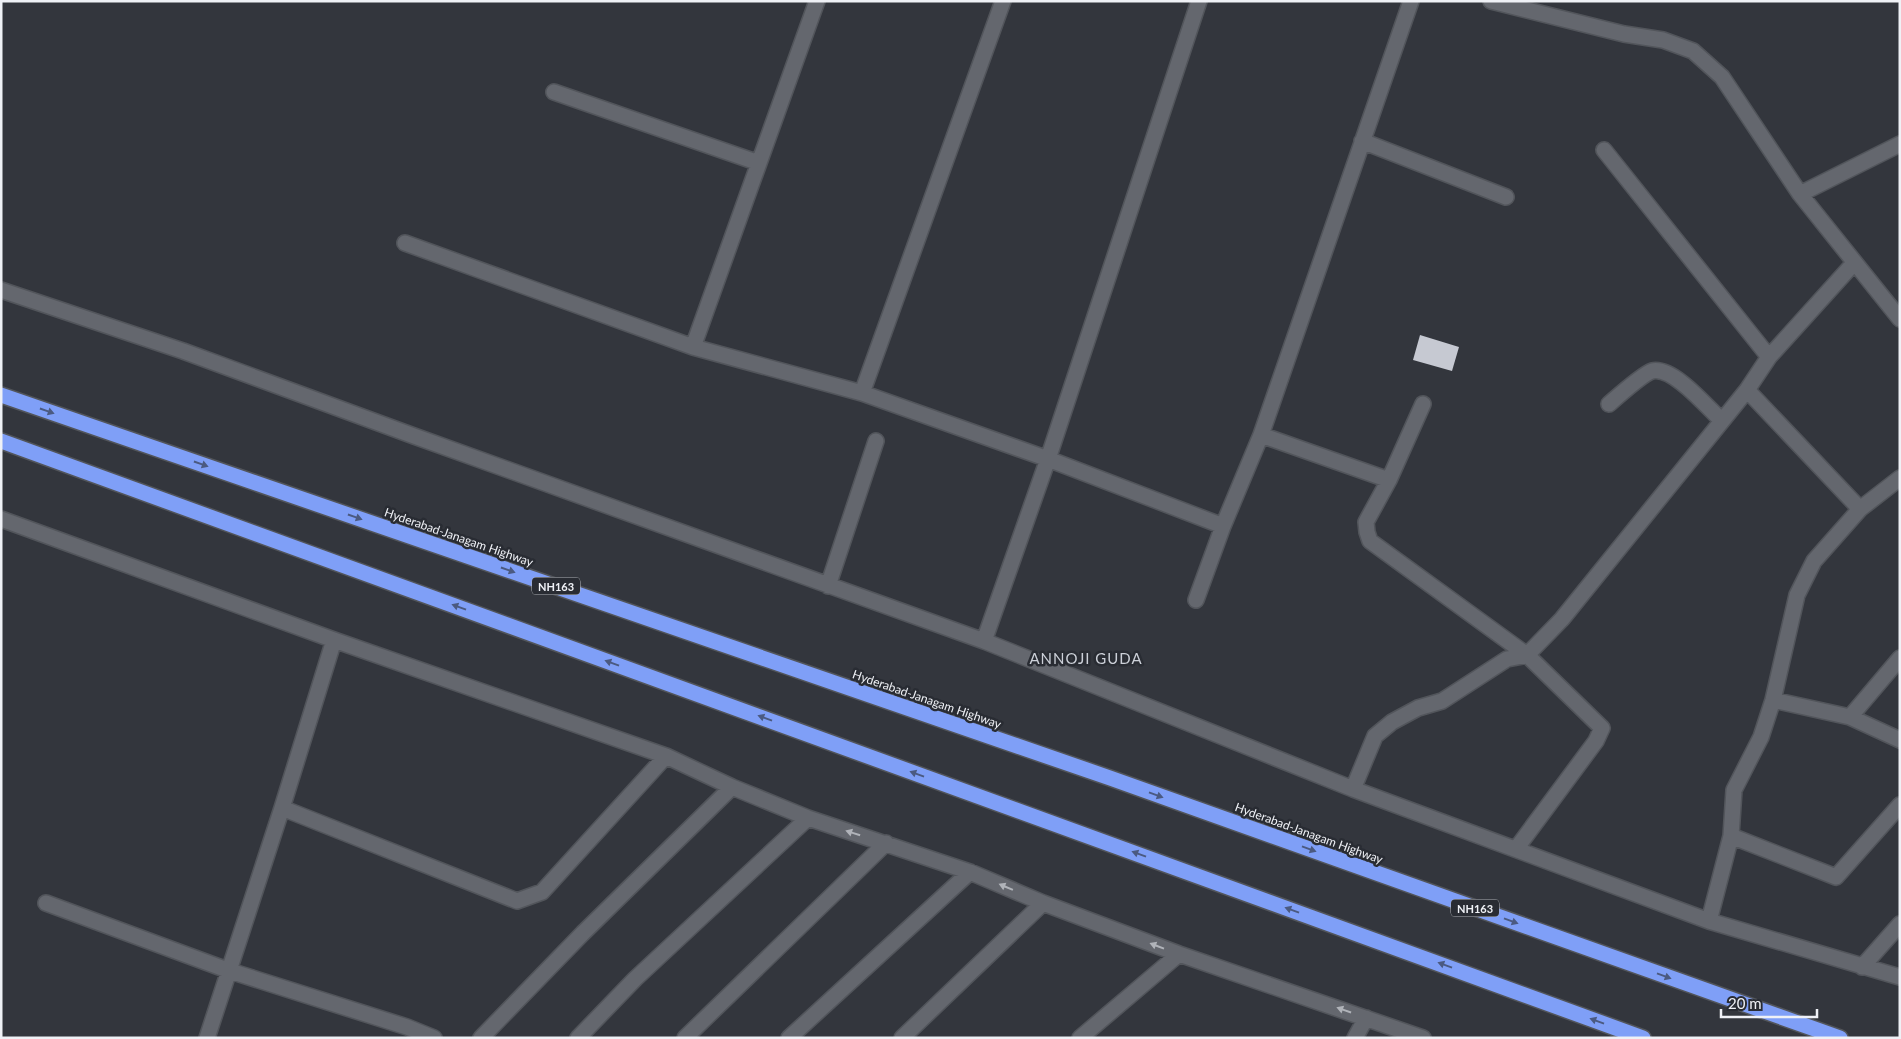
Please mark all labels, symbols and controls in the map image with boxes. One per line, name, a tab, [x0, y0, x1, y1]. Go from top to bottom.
one-way arrow	[40, 408, 55, 415]
one-way arrow	[194, 460, 209, 468]
street label: Hyderabad-Janagam Highway	[383, 504, 536, 570]
one-way arrow	[347, 514, 362, 521]
one-way arrow	[501, 566, 516, 574]
road number: NH163	[532, 578, 580, 594]
one-way arrow	[451, 603, 466, 611]
district label: ANNOJI GUDA	[1029, 649, 1143, 667]
one-way arrow	[604, 659, 619, 667]
street label: Hyderabad-Janagam Highway	[851, 666, 1004, 732]
one-way arrow	[757, 714, 772, 722]
one-way arrow	[910, 770, 925, 777]
one-way arrow	[1148, 791, 1163, 799]
street label: Hyderabad-Janagam Highway	[1233, 799, 1386, 867]
one-way arrow	[845, 829, 860, 837]
one-way arrow	[1301, 846, 1316, 853]
one-way arrow	[1131, 850, 1146, 858]
one-way arrow	[998, 883, 1013, 891]
road number: NH163	[1451, 900, 1499, 916]
one-way arrow	[1284, 906, 1299, 914]
one-way arrow	[1504, 917, 1519, 925]
one-way arrow	[1150, 942, 1165, 949]
one-way arrow	[1437, 961, 1452, 968]
one-way arrow	[1657, 972, 1672, 980]
scale bar	[1721, 986, 1817, 1018]
text: 20 m	[1728, 994, 1762, 1012]
one-way arrow	[1336, 1006, 1351, 1014]
one-way arrow	[1589, 1017, 1604, 1025]

